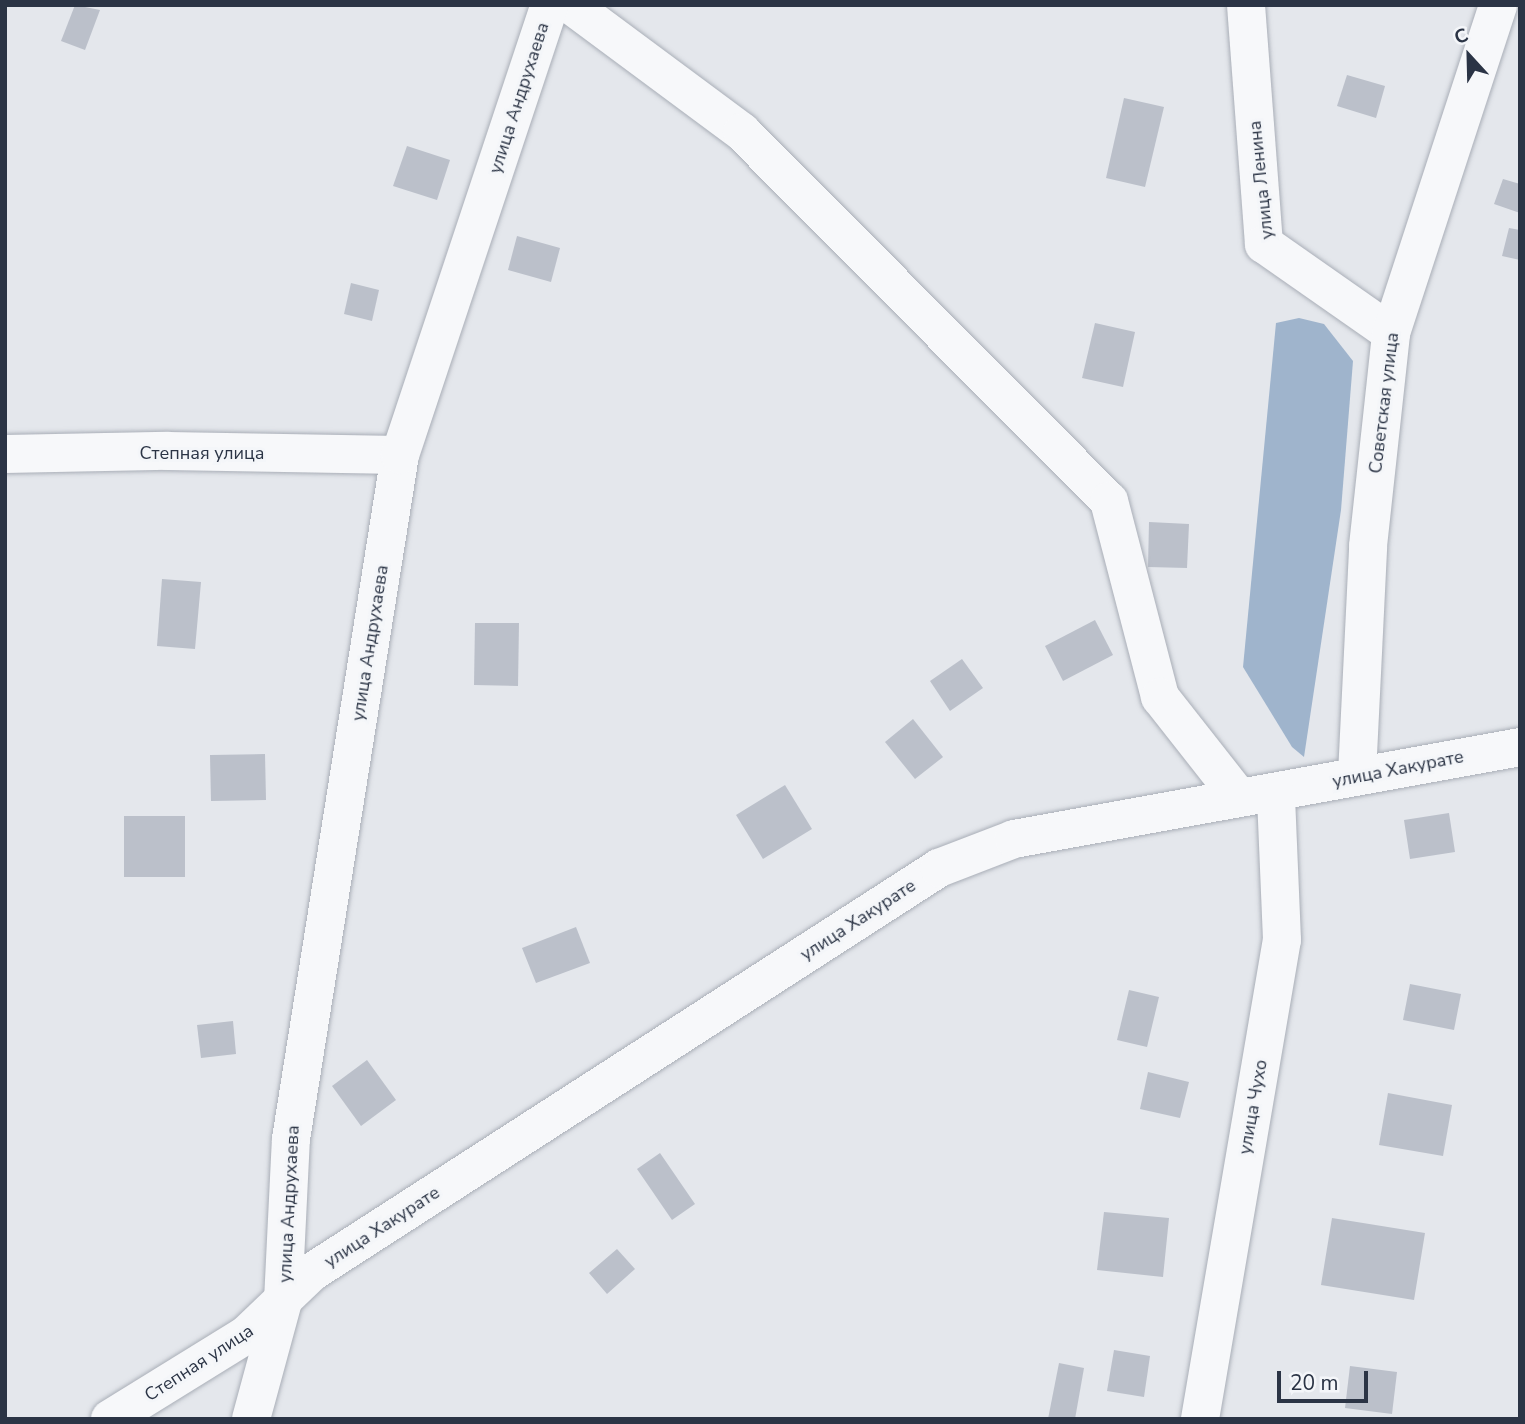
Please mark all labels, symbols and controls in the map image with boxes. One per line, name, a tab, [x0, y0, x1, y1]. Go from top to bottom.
street label: улица Андрухаева	[484, 20, 554, 176]
north arrow	[1434, 21, 1504, 91]
text: С	[1450, 22, 1472, 51]
street label: улица Ленина	[1244, 120, 1278, 240]
street label: Советская улица	[1365, 331, 1403, 475]
street label: Степная улица	[139, 442, 265, 464]
street label: улица Андрухаева	[347, 563, 393, 723]
street label: улица Хакурате	[1331, 746, 1465, 792]
street label: улица Хакурате	[796, 875, 920, 965]
street label: улица Чухо	[1234, 1058, 1272, 1156]
street label: улица Андрухаева	[274, 1125, 304, 1283]
street label: улица Хакурате	[320, 1182, 444, 1272]
street label: Степная улица	[141, 1320, 257, 1406]
scale bar	[1280, 1358, 1371, 1402]
text: 20 m	[1290, 1369, 1339, 1397]

